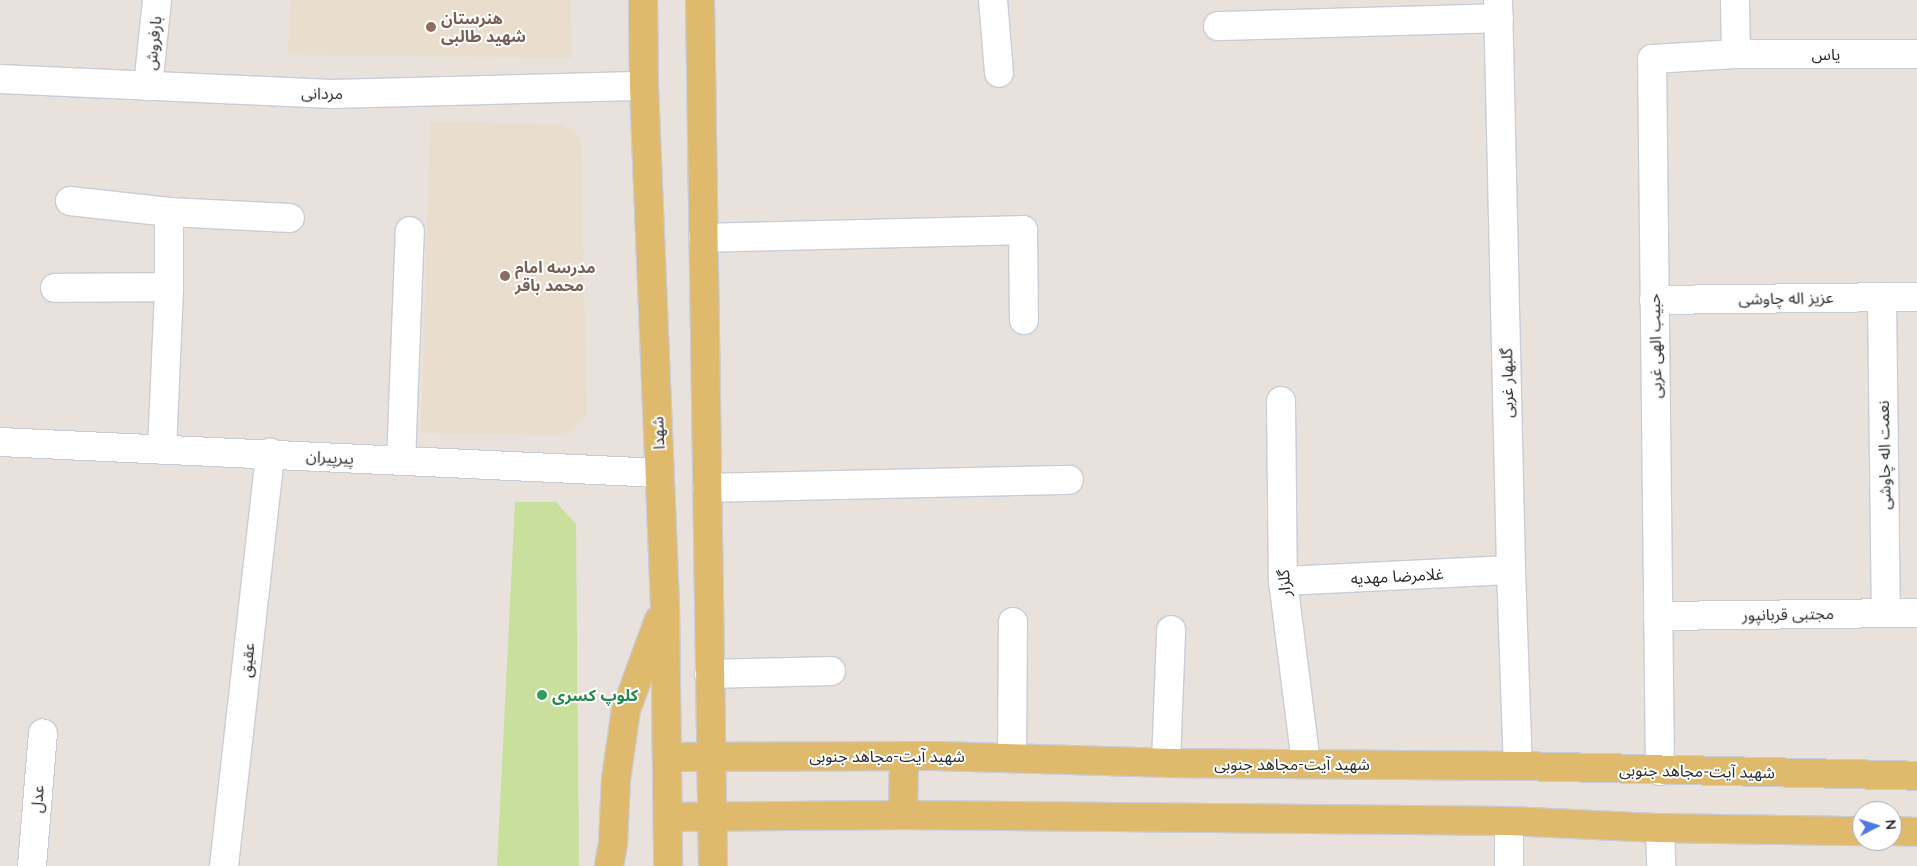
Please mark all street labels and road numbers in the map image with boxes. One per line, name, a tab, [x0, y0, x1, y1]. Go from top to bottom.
street label: بارفروش	[141, 15, 165, 71]
street label: یاس	[1812, 44, 1840, 64]
street label: مردانی	[301, 83, 343, 103]
street label: عزیز اله چاوشی	[1738, 288, 1834, 308]
street label: حبیب الهی غربی	[1644, 293, 1666, 399]
street label: گلبهار غربی	[1497, 348, 1517, 418]
street label: نعمت اله چاوشی	[1873, 400, 1895, 510]
street label: شهدا	[648, 416, 668, 450]
street label: پیرپیران	[305, 446, 355, 468]
street label: غلامرضا مهدیه	[1350, 564, 1444, 588]
street label: گلزار	[1273, 569, 1295, 597]
street label: مجتبی قربانپور	[1742, 604, 1834, 624]
street label: عقیق	[236, 642, 258, 678]
street label: شهید آیت-مجاهد جنوبی	[809, 746, 965, 766]
street label: شهید آیت-مجاهد جنوبی	[1214, 754, 1370, 774]
street label: شهید آیت-مجاهد جنوبی	[1619, 760, 1775, 782]
street label: عدل	[26, 784, 48, 814]

